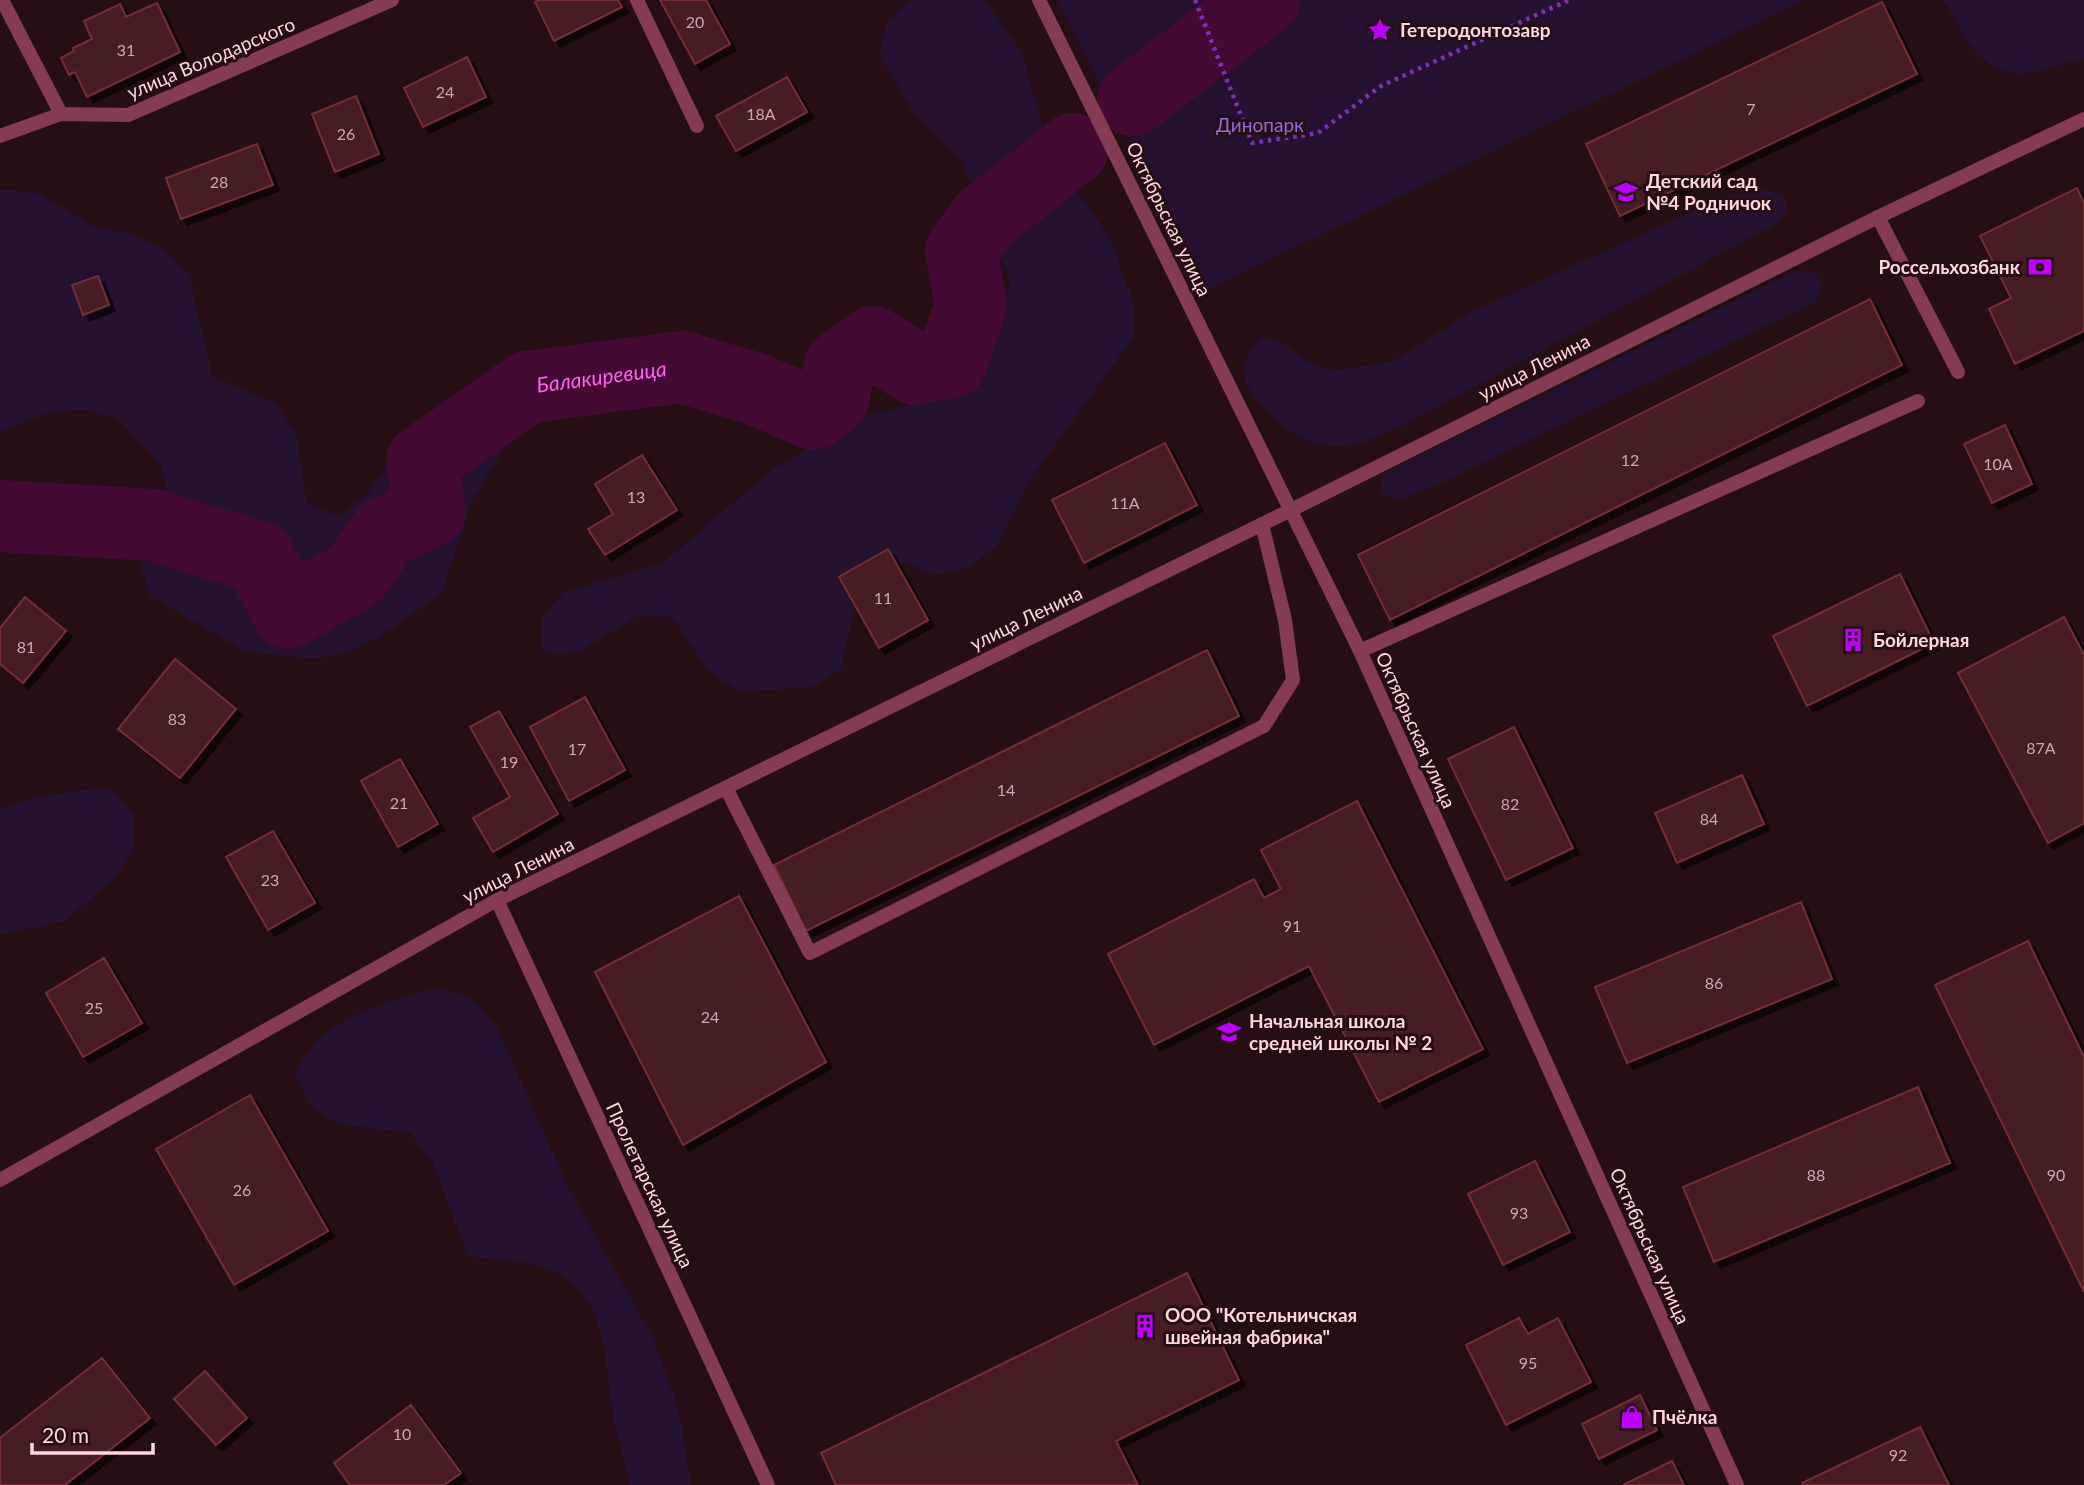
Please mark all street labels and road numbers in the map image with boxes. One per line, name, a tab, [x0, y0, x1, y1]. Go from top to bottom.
street label: улица Володарского	[123, 12, 298, 103]
street label: Октябрьская улица	[1122, 138, 1217, 300]
street label: улица Ленина	[1474, 329, 1593, 405]
street label: улица Ленина	[966, 580, 1086, 655]
street label: Октябрьская улица	[1372, 648, 1461, 812]
street label: улица Ленина	[458, 832, 577, 908]
street label: Пролетарская улица	[602, 1098, 699, 1271]
street label: Октябрьская улица	[1606, 1164, 1695, 1328]

